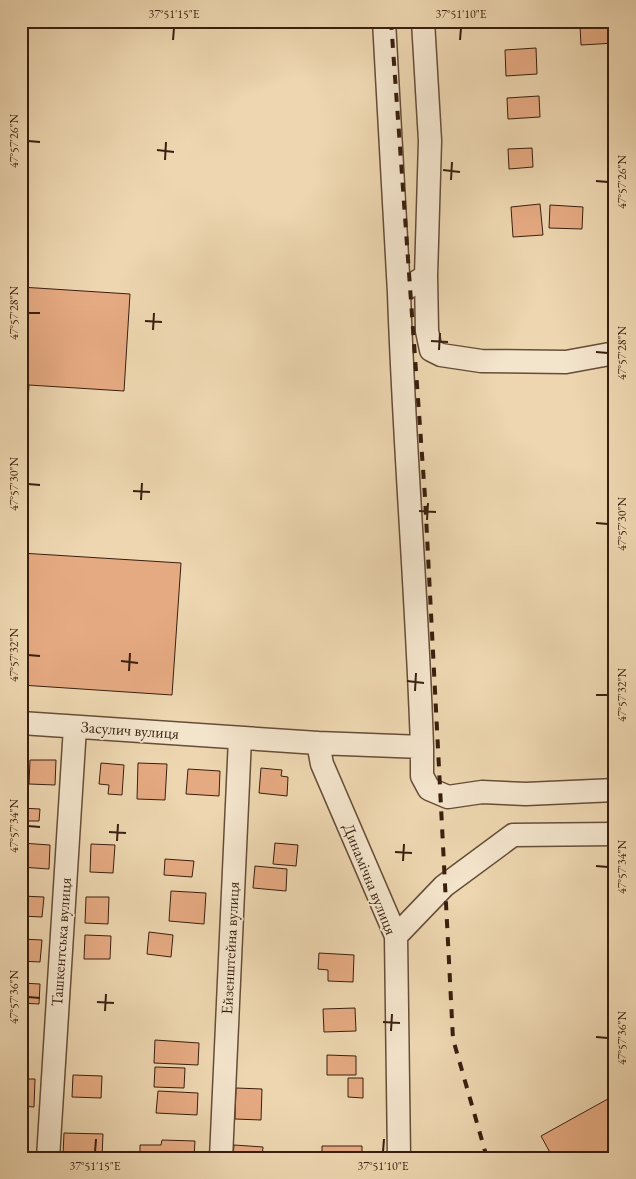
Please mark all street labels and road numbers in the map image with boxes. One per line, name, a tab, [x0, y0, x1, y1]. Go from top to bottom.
street label: Засулич вулиця	[80, 716, 180, 744]
street label: Динамічна вулиця	[338, 820, 402, 938]
street label: Ташкентська вулиця	[46, 877, 76, 1007]
street label: Ейзенштейна вулиця	[216, 881, 244, 1015]

